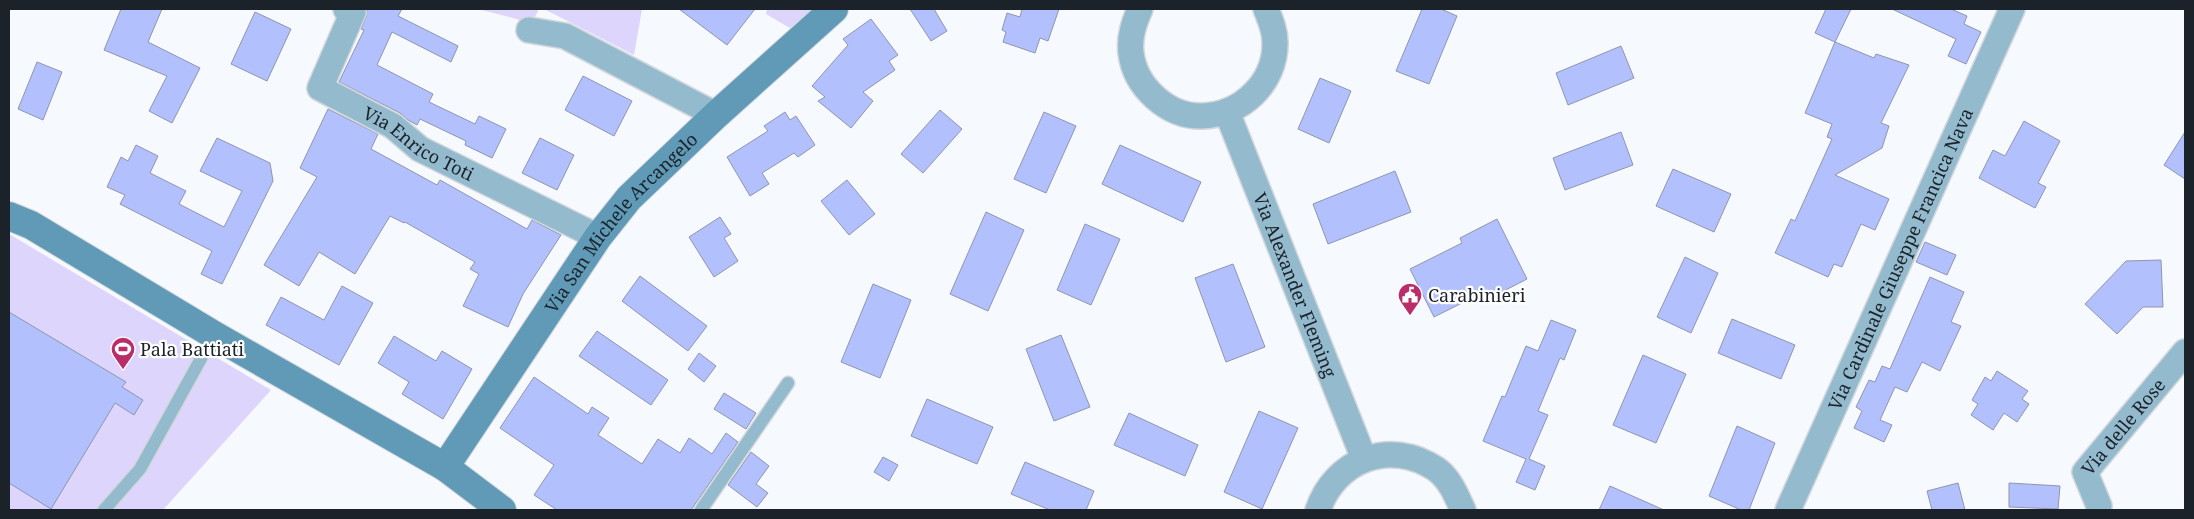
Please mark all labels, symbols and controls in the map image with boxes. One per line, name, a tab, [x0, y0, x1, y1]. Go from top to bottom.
street label: Via Enrico Toti	[359, 101, 478, 186]
street label: Via Cardinale Giuseppe Francica Nava	[1822, 104, 1978, 414]
street label: Via San Michele Arcangelo	[539, 127, 703, 317]
street label: Via Alexander Fleming	[1248, 189, 1343, 381]
public building icon: Carabinieri	[1397, 282, 1423, 316]
place label: Carabinieri	[1428, 283, 1526, 307]
sports icon: Pala Battiati	[110, 336, 136, 370]
place label: Pala Battiati	[140, 337, 244, 361]
street label: Via delle Rose	[2076, 373, 2170, 480]

